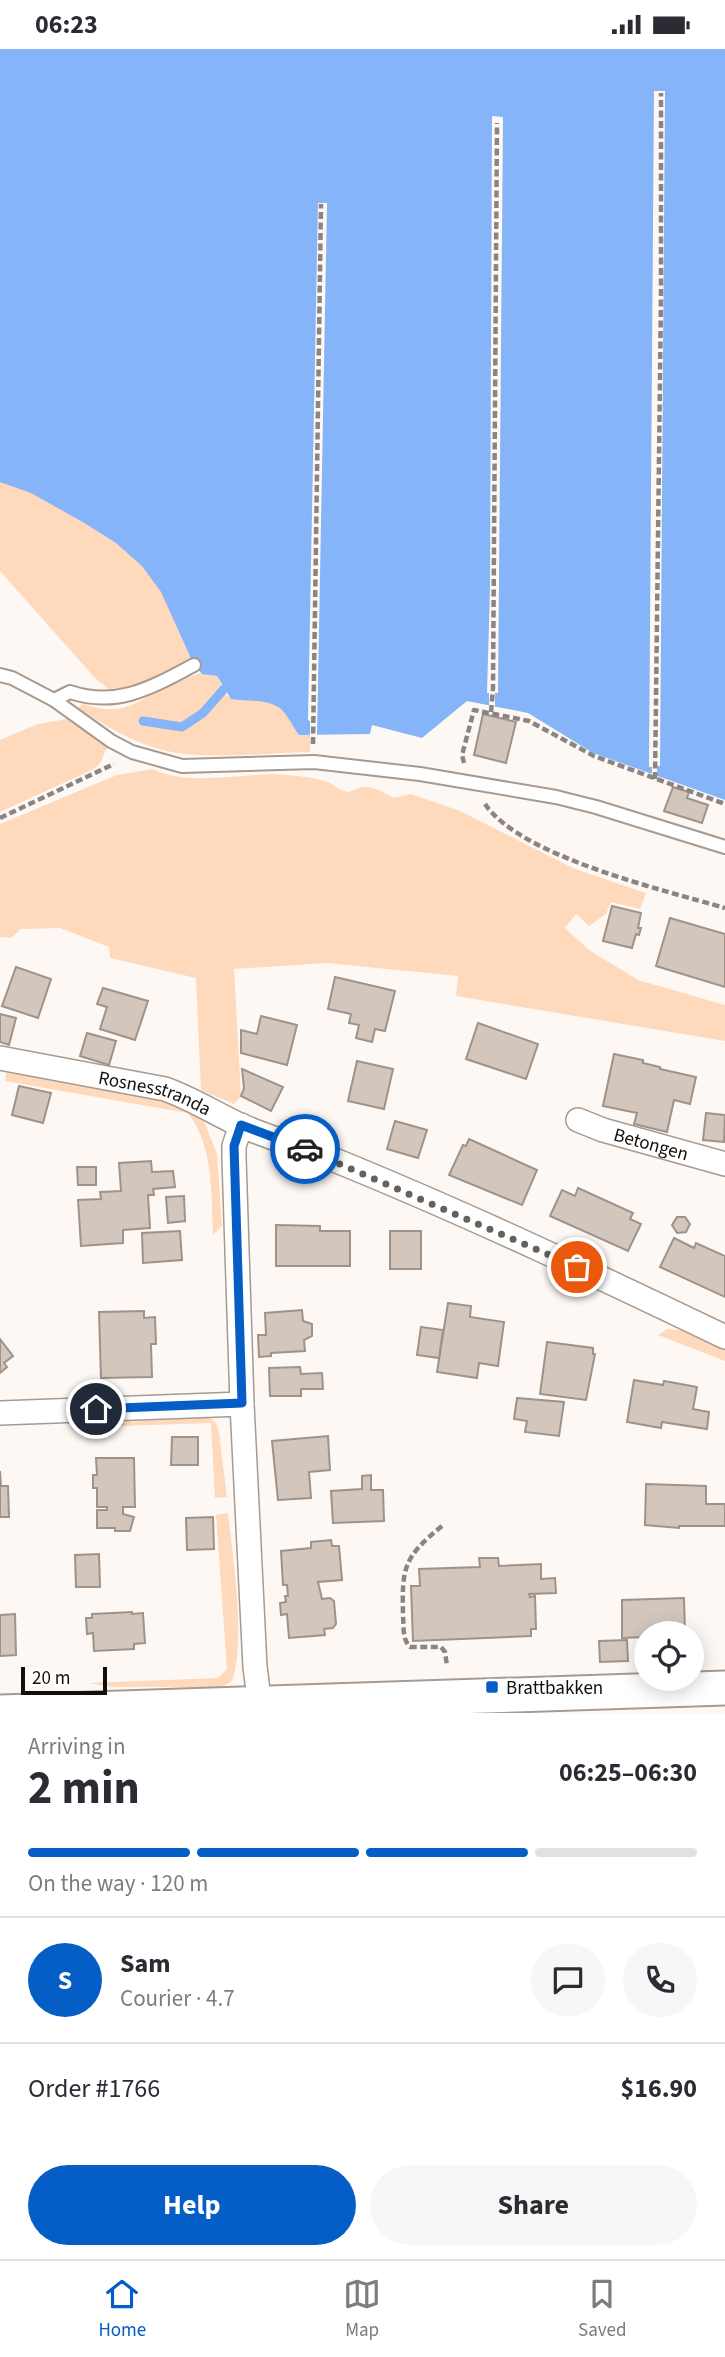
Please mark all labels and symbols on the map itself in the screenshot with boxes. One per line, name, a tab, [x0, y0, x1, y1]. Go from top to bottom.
street label: Rosnesstranda	[96, 1065, 216, 1123]
courier	[270, 1114, 340, 1184]
street label: Betongen	[610, 1122, 691, 1168]
pin	[547, 1237, 607, 1297]
pin	[66, 1379, 126, 1439]
scale bar	[21, 1664, 107, 1696]
place label: Brattbakken	[506, 1675, 603, 1702]
marker: Brattbakken	[484, 1679, 500, 1695]

